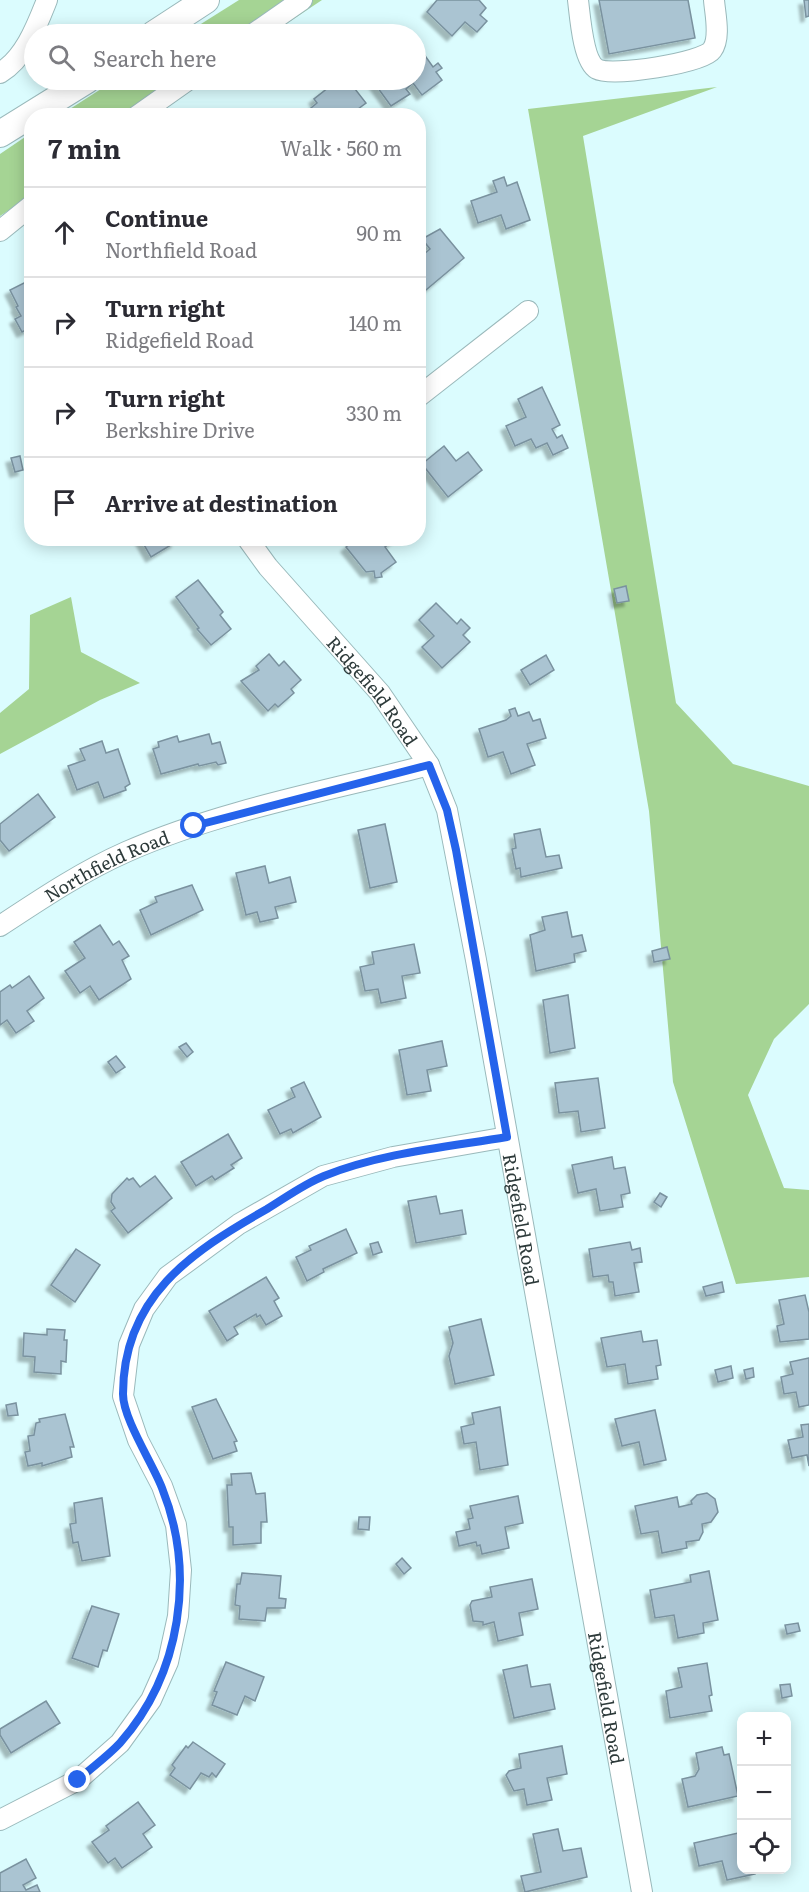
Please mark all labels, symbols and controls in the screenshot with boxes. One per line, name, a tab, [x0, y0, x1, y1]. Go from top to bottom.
search box	[24, 24, 426, 90]
icon: search	[45, 41, 78, 74]
text: Search here	[93, 41, 216, 74]
text: 7 min	[48, 128, 121, 167]
text: Walk · 560 m	[280, 132, 402, 162]
text: Continue	[105, 201, 208, 234]
icon: ahead	[48, 216, 81, 249]
text: 90 m	[357, 217, 402, 247]
text: Northfield Road	[105, 234, 257, 264]
text: Turn right	[105, 291, 225, 324]
icon: right	[48, 306, 81, 339]
text: 140 m	[349, 307, 402, 337]
text: Ridgefield Road	[105, 324, 254, 354]
text: Turn right	[105, 381, 225, 414]
icon: right	[48, 396, 81, 429]
text: 330 m	[346, 397, 402, 427]
text: Berkshire Drive	[105, 414, 255, 444]
icon: arrive	[48, 486, 81, 519]
text: Arrive at destination	[105, 486, 338, 519]
street label: Ridgefield Road	[321, 629, 425, 751]
route start	[180, 812, 206, 838]
street label: Northfield Road	[38, 822, 173, 908]
street label: Ridgefield Road	[497, 1151, 547, 1288]
street label: Ridgefield Road	[582, 1629, 632, 1766]
map controls	[737, 1712, 791, 1874]
button: +	[737, 1712, 791, 1766]
route end	[64, 1766, 90, 1792]
button: −	[737, 1766, 791, 1820]
button: locate	[737, 1820, 791, 1874]

